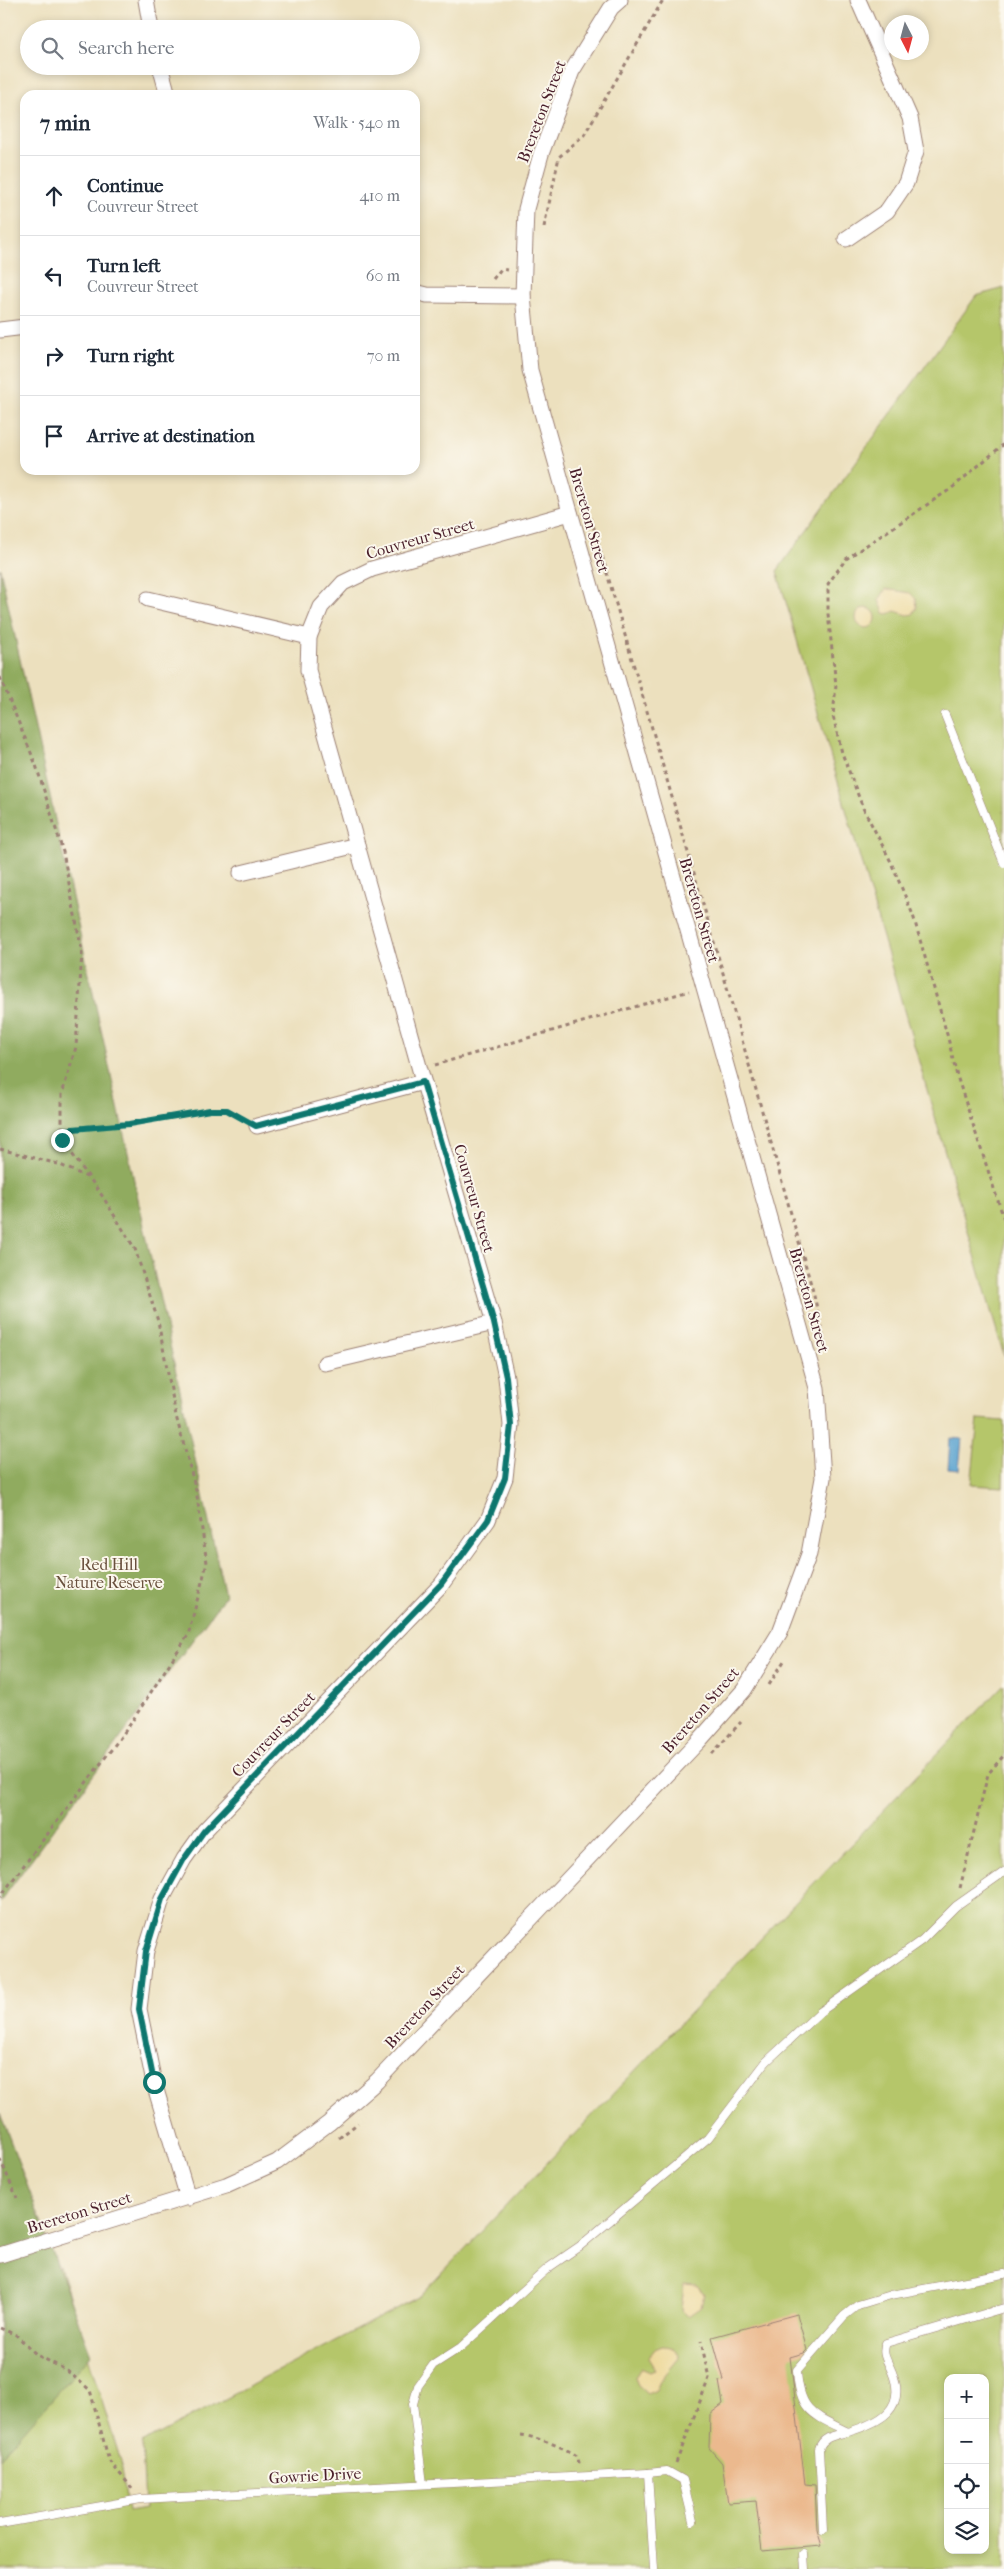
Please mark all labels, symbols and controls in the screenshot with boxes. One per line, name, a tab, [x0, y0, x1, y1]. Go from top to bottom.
north arrow	[884, 15, 929, 60]
search box	[20, 20, 420, 75]
icon: search	[38, 34, 66, 62]
text: Search here	[78, 37, 174, 59]
street label: Brereton Street	[513, 57, 570, 165]
text: 7 min	[40, 111, 91, 135]
text: Walk · 540 m	[313, 113, 400, 132]
text: Continue	[87, 175, 163, 197]
icon: ahead	[40, 182, 68, 210]
text: 410 m	[359, 186, 400, 205]
text: Couvreur Street	[87, 197, 199, 216]
text: Turn left	[87, 255, 161, 277]
icon: left	[40, 262, 68, 290]
text: 60 m	[366, 266, 400, 285]
text: Couvreur Street	[87, 277, 199, 296]
icon: right	[40, 342, 68, 370]
text: Turn right	[87, 345, 174, 367]
text: 70 m	[367, 346, 400, 365]
icon: arrive	[40, 422, 68, 450]
text: Arrive at destination	[87, 425, 255, 447]
street label: Brereton Street	[565, 465, 614, 575]
street label: Couvreur Street	[364, 514, 477, 563]
street label: Brereton Street	[675, 855, 724, 965]
route end	[51, 1129, 74, 1152]
street label: Couvreur Street	[450, 1142, 499, 1255]
street label: Brereton Street	[785, 1245, 834, 1355]
park label: Red Hill Nature Reserve	[55, 1555, 163, 1592]
street label: Brereton Street	[658, 1663, 743, 1757]
street label: Couvreur Street	[228, 1687, 319, 1781]
street label: Brereton Street	[380, 1960, 468, 2052]
route start	[143, 2071, 166, 2094]
street label: Brereton Street	[25, 2187, 134, 2237]
map controls	[944, 2374, 989, 2554]
button: +	[944, 2374, 989, 2419]
button: −	[944, 2419, 989, 2464]
street label: Gowrie Drive	[268, 2464, 362, 2487]
button: locate	[944, 2464, 989, 2509]
button: layers	[944, 2509, 989, 2554]

